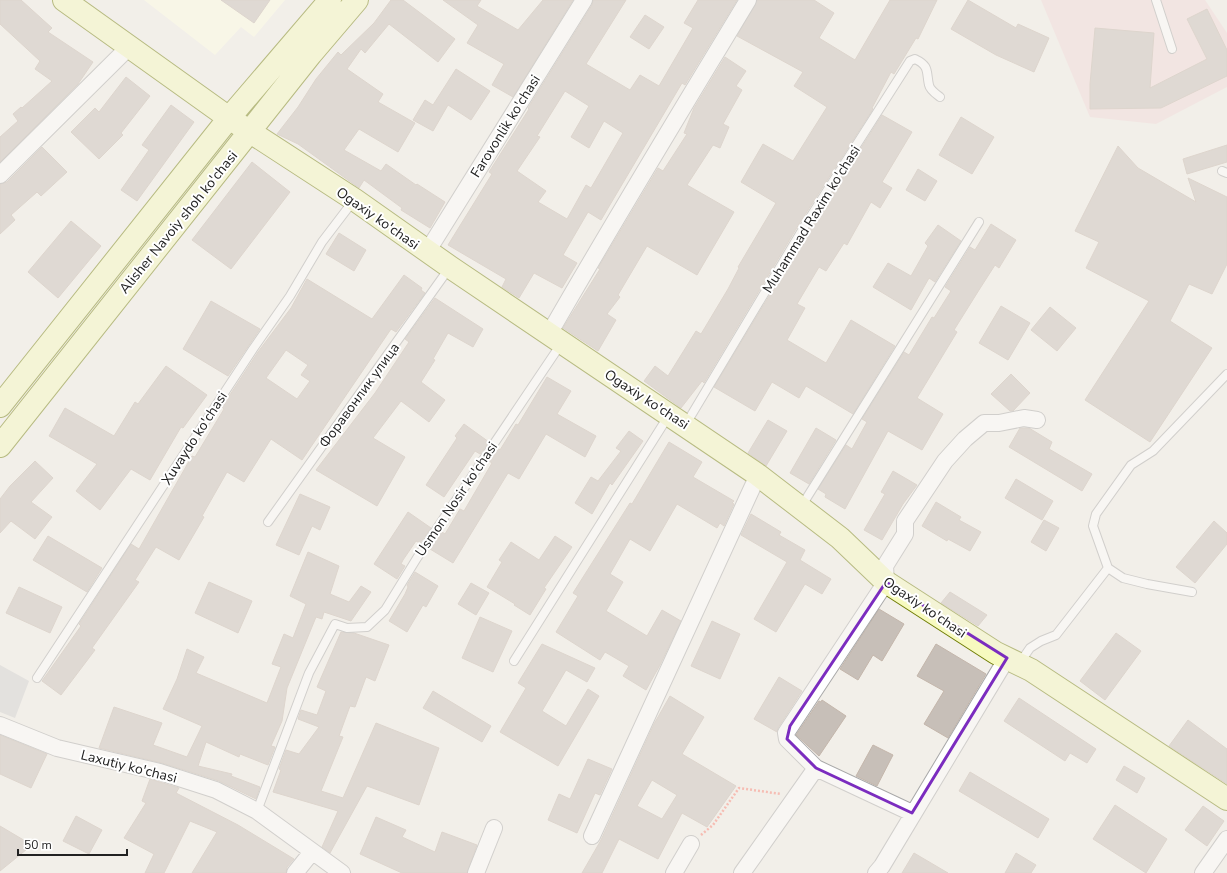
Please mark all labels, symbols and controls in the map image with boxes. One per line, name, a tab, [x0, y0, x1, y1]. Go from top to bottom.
street label: Farovonlik ko'chasi	[466, 71, 545, 181]
street label: Muhammad Raxim ko'chasi	[758, 142, 865, 297]
street label: Alisher Navoiy shoh ko'chasi	[115, 147, 242, 298]
street label: Ogaxiy ko'chasi	[332, 183, 423, 254]
street label: Форавонлик улица	[315, 339, 404, 452]
street label: Ogaxiy ko'chasi	[601, 365, 693, 434]
street label: Xuvaydo ko'chasi	[157, 388, 232, 489]
street label: Usmon Nosir ko'chasi	[411, 438, 502, 560]
street label: Ogaxiy ko'chasi	[879, 572, 970, 642]
street label: Laxutiy ko'chasi	[79, 745, 179, 788]
scale bar	[18, 831, 127, 857]
text: 50 m	[24, 837, 52, 853]

